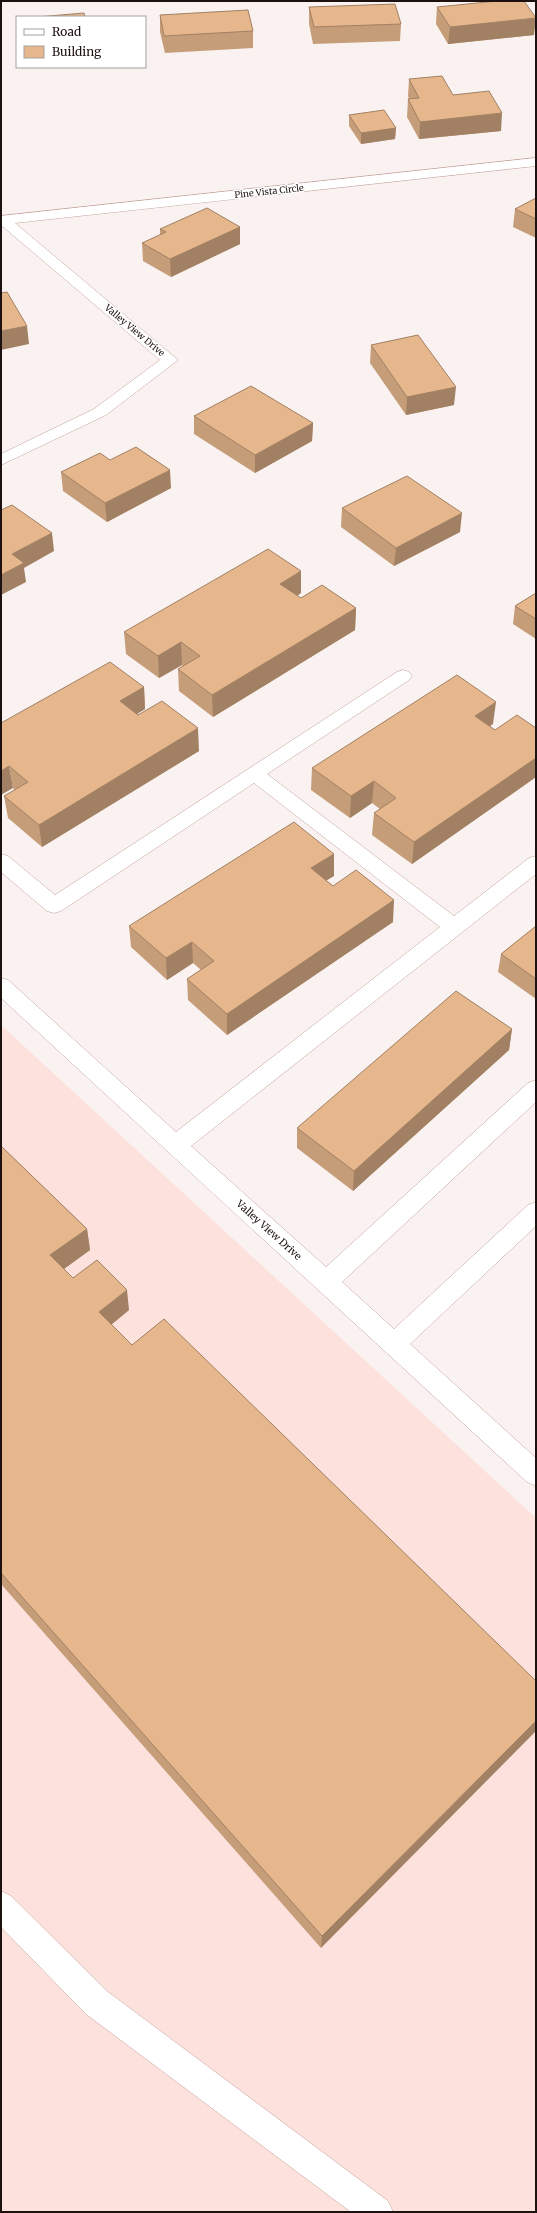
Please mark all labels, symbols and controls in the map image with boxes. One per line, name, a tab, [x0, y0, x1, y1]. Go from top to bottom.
legend	[16, 16, 146, 68]
text: Road	[52, 24, 81, 39]
text: Building	[52, 44, 102, 59]
street label: Pine Vista Circle	[234, 182, 305, 200]
street label: Valley View Drive	[102, 301, 167, 358]
street label: Valley View Drive	[233, 1197, 304, 1263]

